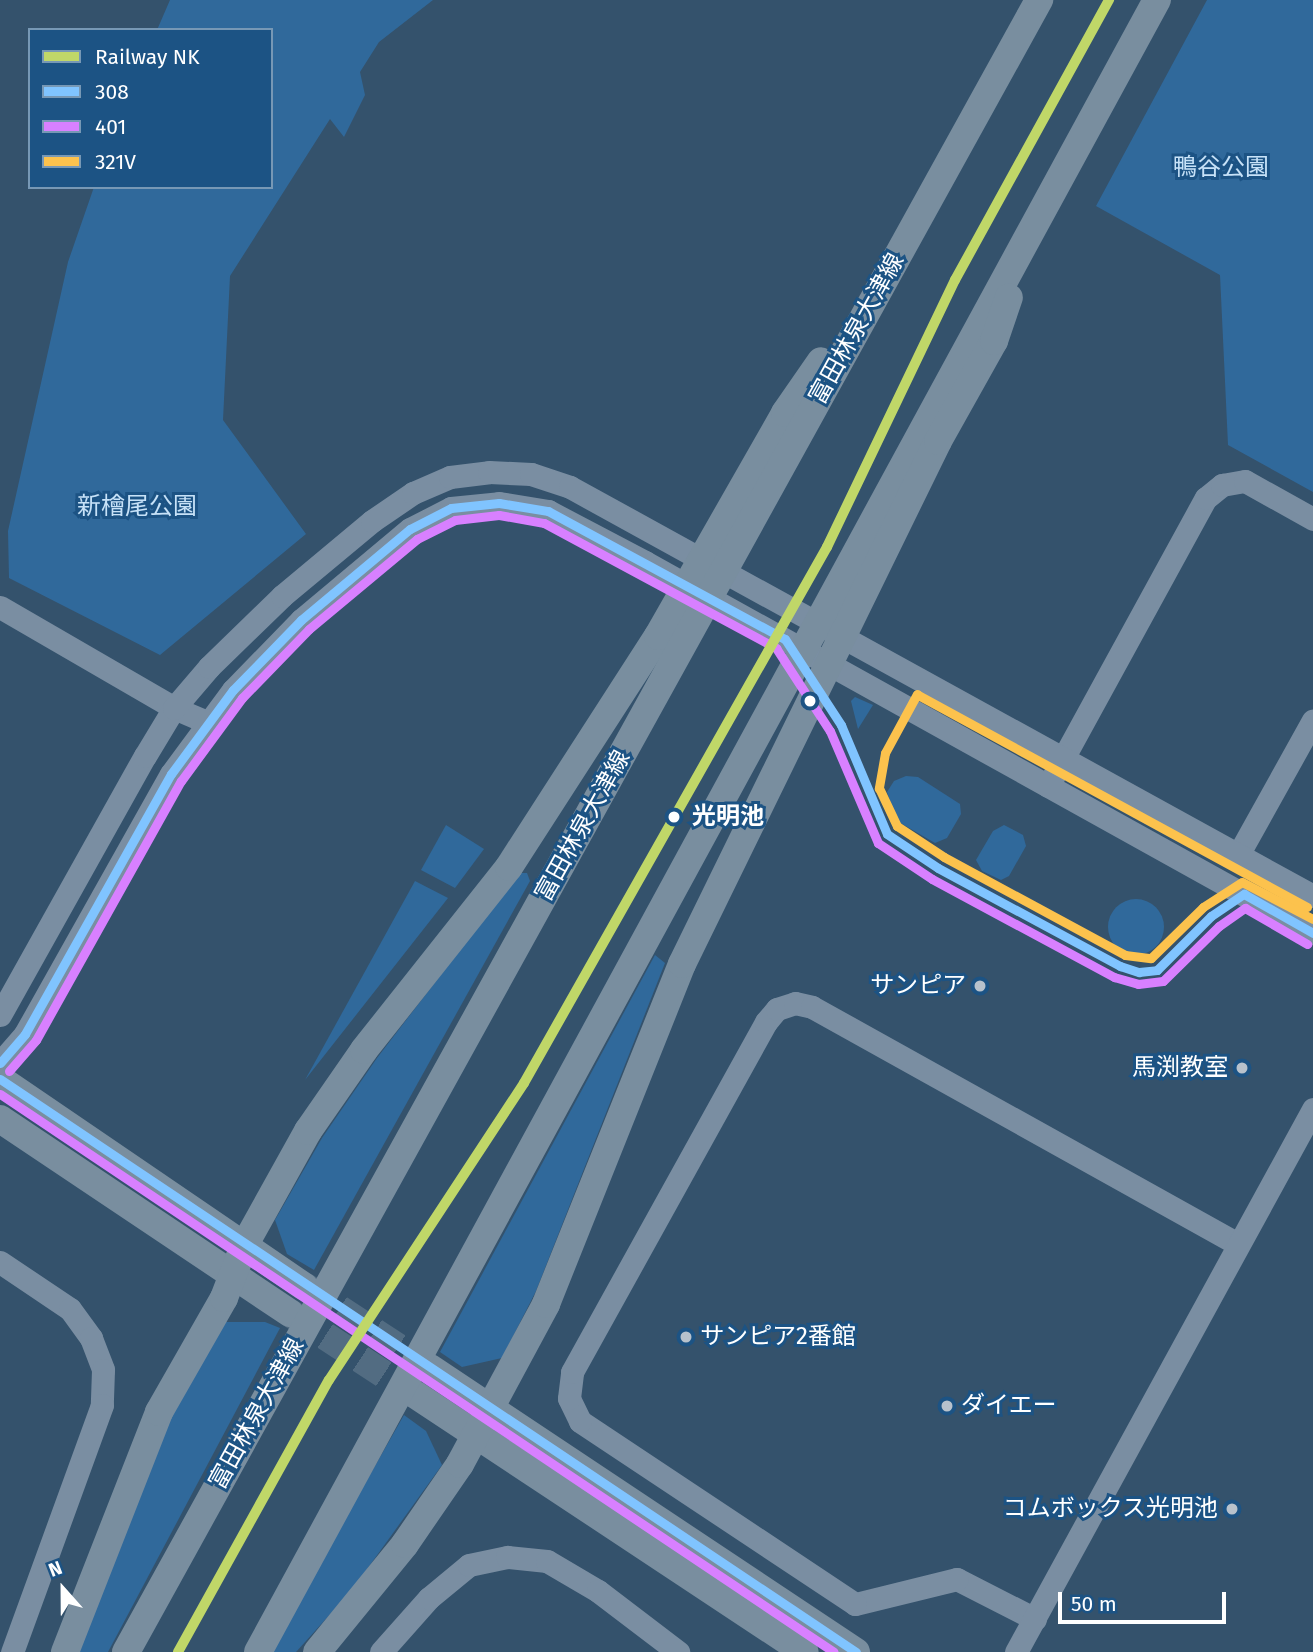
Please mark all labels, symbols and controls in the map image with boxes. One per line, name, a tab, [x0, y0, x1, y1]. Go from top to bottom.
legend	[28, 28, 273, 189]
text: Railway NK	[95, 44, 200, 70]
text: 308	[95, 79, 129, 105]
text: 401	[95, 114, 126, 140]
text: 321V	[95, 149, 136, 175]
park label: 鴨谷公園	[1173, 154, 1269, 182]
street label: 富田林泉大津線	[804, 249, 910, 409]
park label: 新檜尾公園	[77, 493, 197, 521]
unlabelled marker	[803, 694, 817, 708]
street label: 富田林泉大津線	[530, 746, 636, 906]
place label: 光明池	[692, 803, 764, 831]
marker: 光明池	[663, 806, 685, 828]
place label: サンピア	[870, 972, 966, 1000]
marker: サンピア	[972, 978, 988, 994]
place label: 馬渕教室	[1132, 1054, 1228, 1082]
marker: 馬渕教室	[1234, 1060, 1250, 1076]
place label: サンピア2番館	[700, 1323, 856, 1351]
marker: サンピア2番館	[678, 1329, 694, 1345]
street label: 富田林泉大津線	[204, 1334, 310, 1494]
place label: ダイエー	[961, 1392, 1057, 1420]
marker: ダイエー	[939, 1398, 955, 1414]
place label: コムボックス光明池	[1002, 1495, 1218, 1523]
marker: コムボックス光明池	[1224, 1501, 1240, 1517]
north arrow	[28, 1554, 98, 1624]
text: N	[45, 1556, 65, 1582]
scale bar	[1061, 1578, 1229, 1622]
text: 50 m	[1071, 1591, 1117, 1617]

